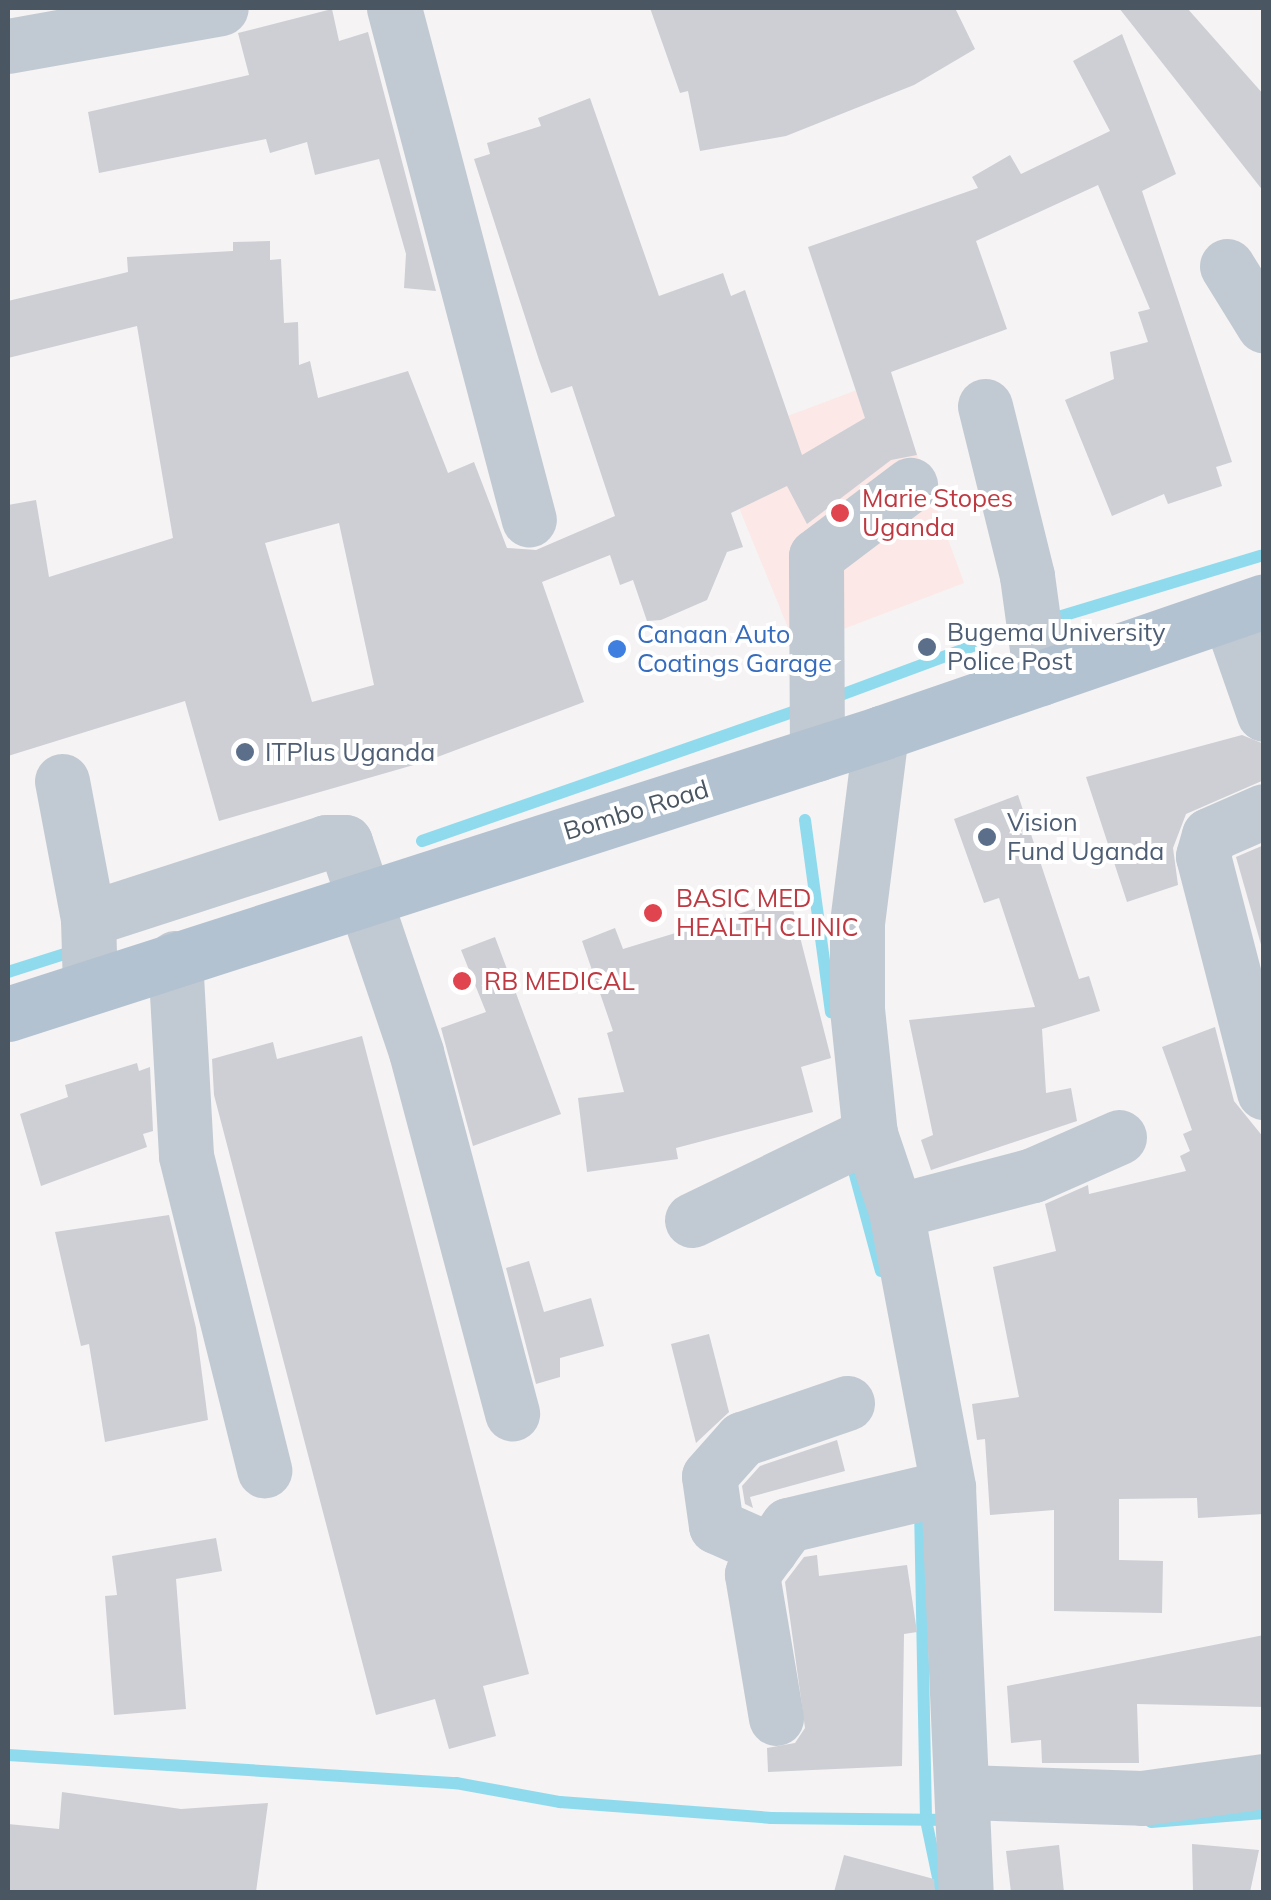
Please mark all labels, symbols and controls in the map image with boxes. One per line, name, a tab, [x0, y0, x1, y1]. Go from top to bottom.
place label: Marie Stopes Uganda	[862, 484, 1013, 543]
marker: Marie Stopes Uganda	[827, 500, 853, 526]
place label: Bugema University Police Post	[947, 618, 1166, 677]
place label: Canaan Auto Coatings Garage	[637, 620, 832, 679]
marker: Bugema University Police Post	[916, 636, 938, 658]
marker: Canaan Auto Coatings Garage	[606, 638, 628, 660]
place label: ITPlus Uganda	[265, 737, 435, 767]
marker: ITPlus Uganda	[234, 741, 256, 763]
street label: Bombo Road	[560, 774, 712, 846]
place label: Vision Fund Uganda	[1007, 808, 1164, 867]
marker: Vision Fund Uganda	[976, 826, 998, 848]
place label: BASIC MED HEALTH CLINIC	[676, 884, 859, 943]
marker: BASIC MED HEALTH CLINIC	[640, 900, 666, 926]
place label: RB MEDICAL	[484, 966, 635, 996]
marker: RB MEDICAL	[449, 968, 475, 994]

